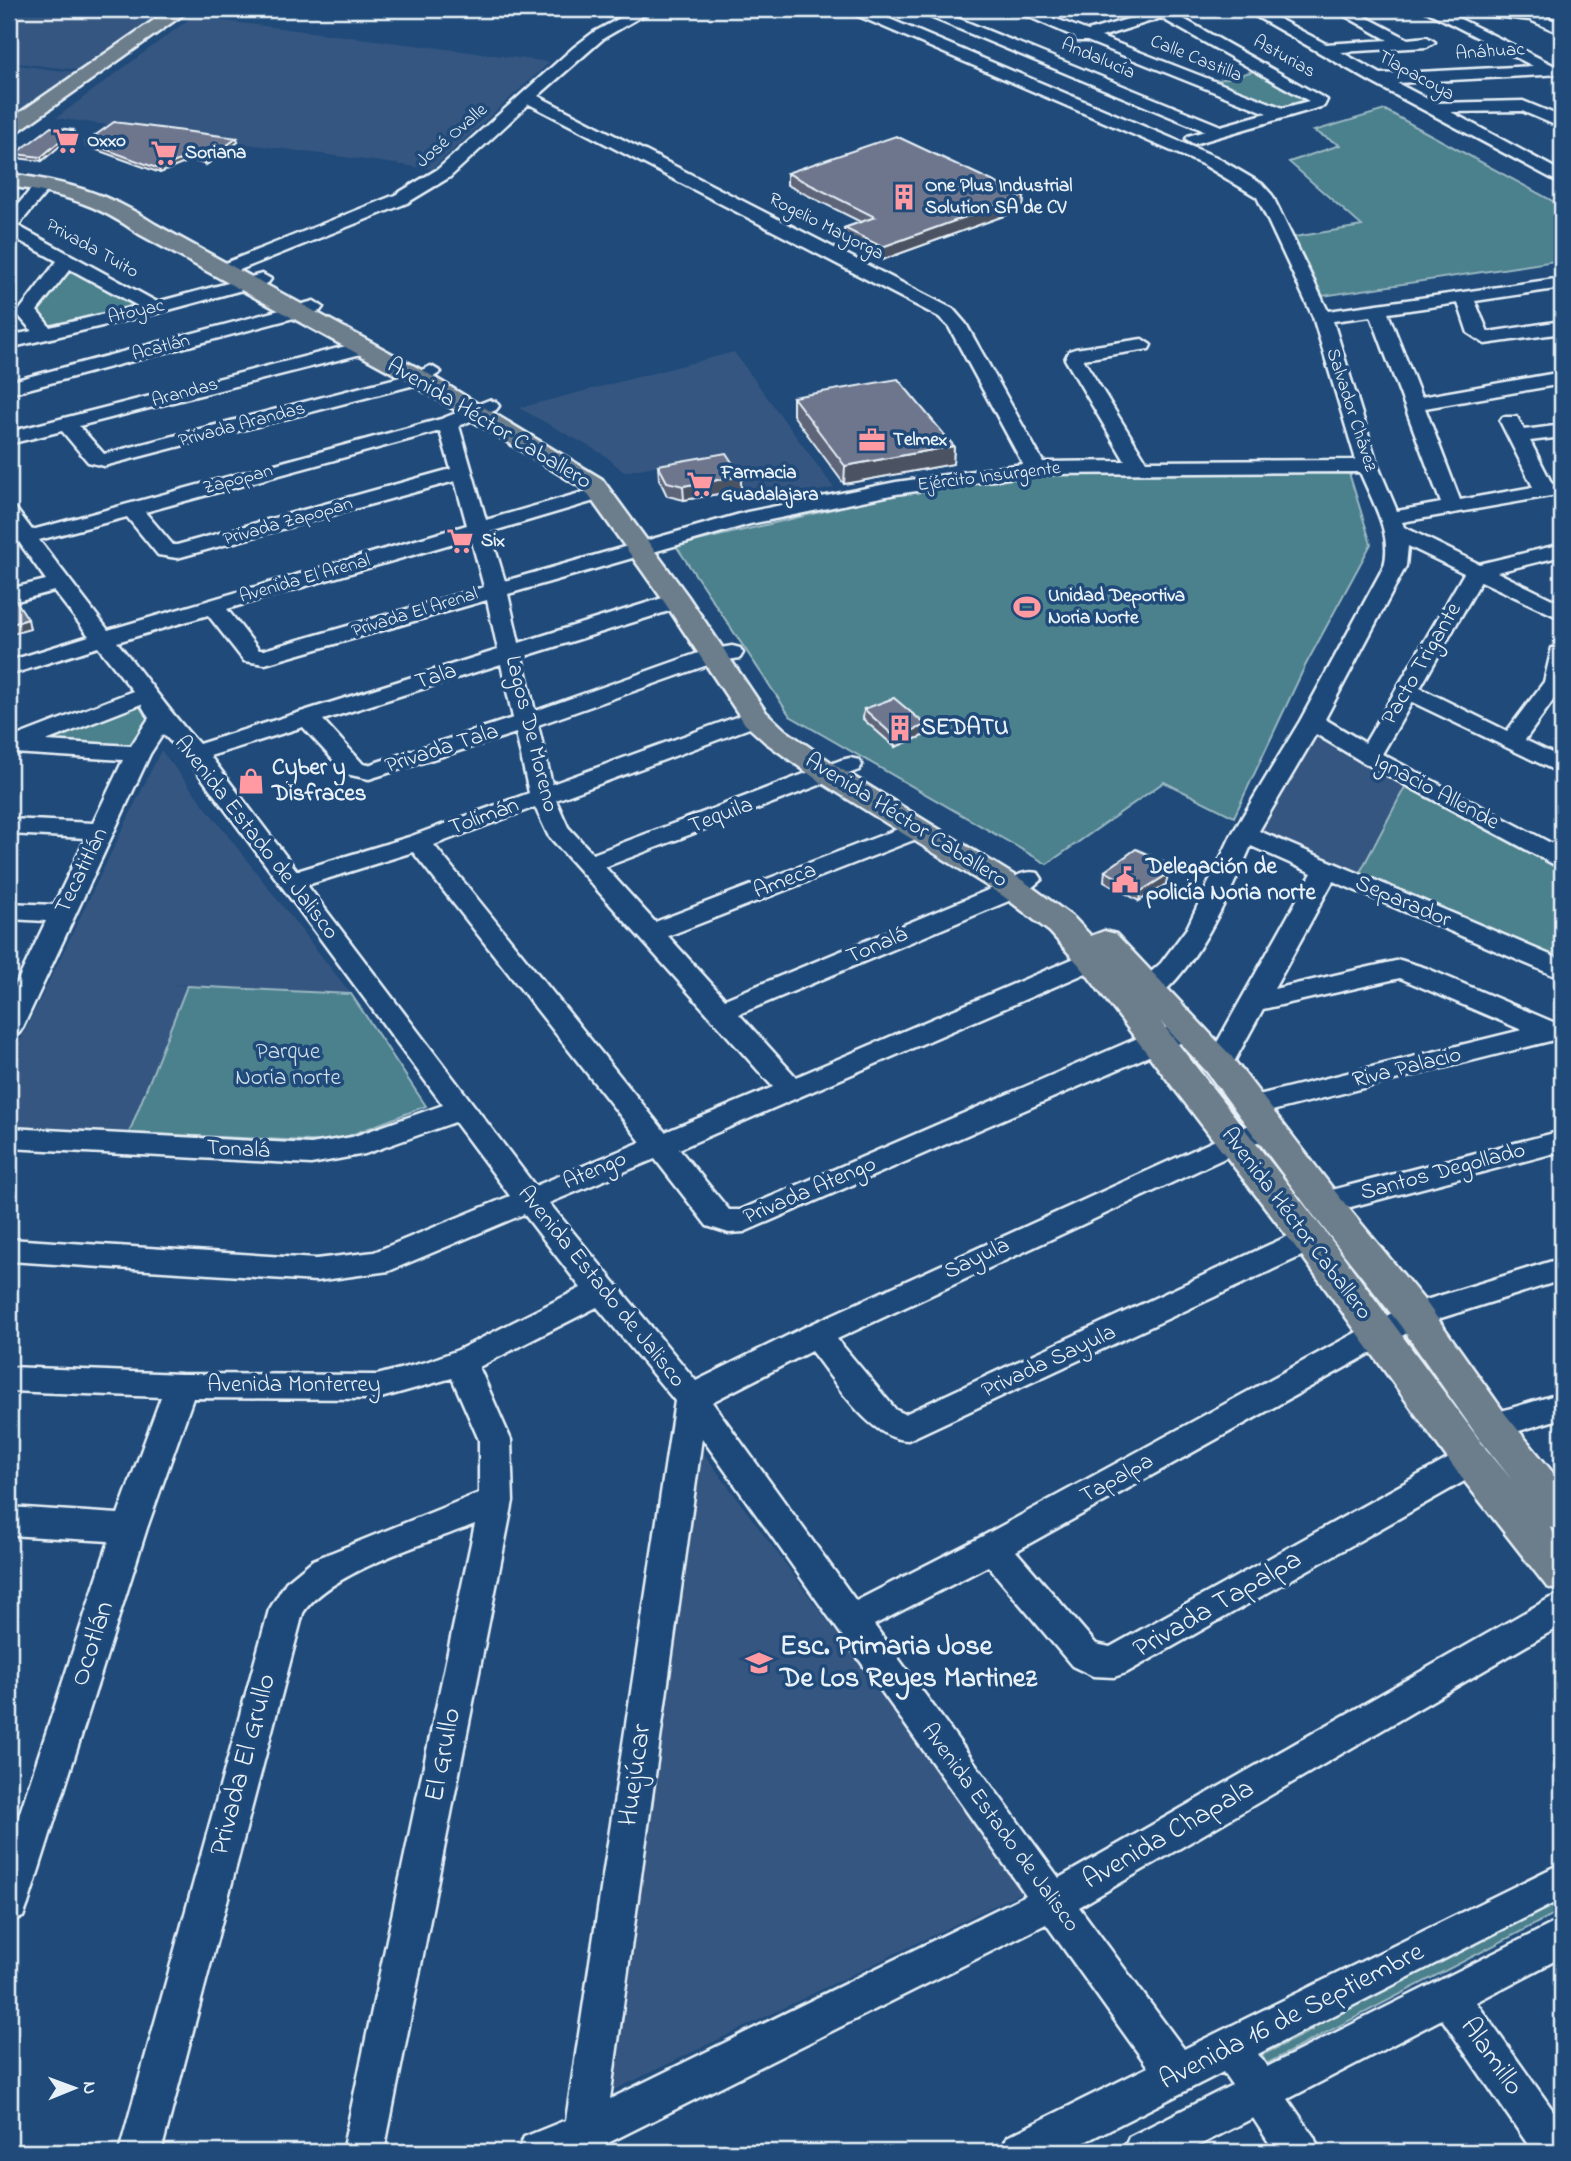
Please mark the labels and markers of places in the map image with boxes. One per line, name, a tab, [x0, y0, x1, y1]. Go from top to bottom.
supermarket icon: Oxxo	[51, 126, 81, 156]
place label: Oxxo	[87, 128, 126, 155]
supermarket icon: Soriana	[149, 138, 179, 168]
place label: Soriana	[185, 140, 246, 167]
place label: One Plus Industrial Solution SA de CV	[925, 173, 1073, 222]
building icon: One Plus Industrial Solution SA de CV	[889, 182, 919, 212]
office icon: Telmex	[857, 425, 887, 455]
place label: Telmex	[893, 427, 948, 454]
place label: Farmacia Guadalajara	[720, 460, 819, 509]
supermarket icon: Farmacia Guadalajara	[685, 469, 715, 499]
supermarket icon: Six	[445, 526, 475, 556]
place label: Six	[481, 528, 506, 555]
place label: Unidad Deportiva Noria Norte	[1048, 583, 1185, 632]
sports icon: Unidad Deportiva Noria Norte	[1012, 592, 1042, 622]
place label: SEDATU	[921, 712, 1009, 745]
building icon: SEDATU	[885, 713, 915, 743]
place label: Cyber y Disfraces	[271, 752, 367, 811]
shop icon: Cyber y Disfraces	[236, 766, 266, 796]
place label: Delegación de policía Noria norte	[1145, 851, 1316, 910]
public building icon: Delegación de policía Noria norte	[1110, 865, 1140, 895]
place label: Esc. Primaria Jose De Los Reyes Martinez	[778, 1627, 1038, 1700]
school or university icon: Esc. Primaria Jose De Los Reyes Martinez	[744, 1648, 774, 1678]

